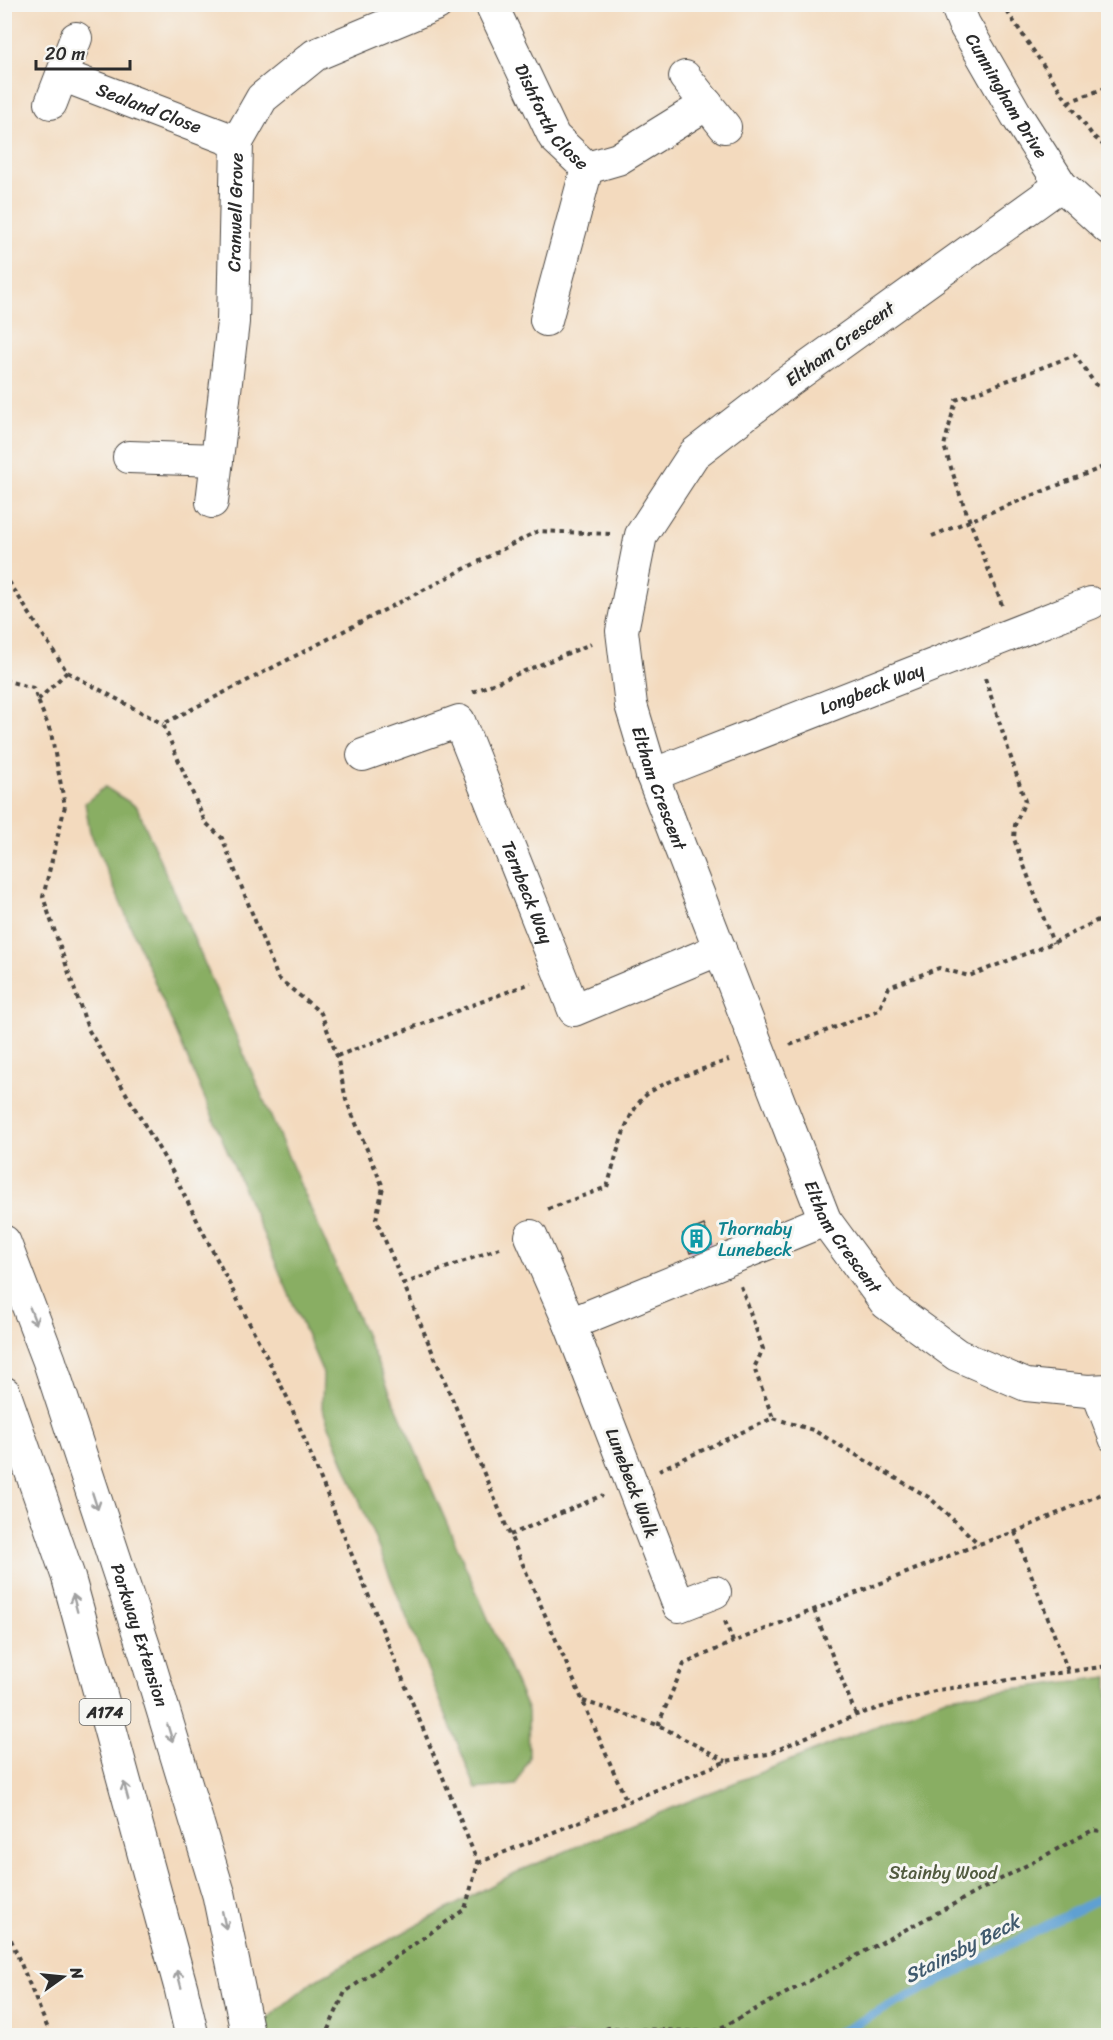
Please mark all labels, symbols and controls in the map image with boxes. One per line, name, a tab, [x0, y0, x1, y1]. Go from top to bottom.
street label: Cunningham Drive	[956, 27, 1056, 165]
scale bar	[36, 33, 130, 71]
text: 20 m	[45, 38, 85, 70]
street label: Dishforth Close	[505, 58, 596, 178]
street label: Sealand Close	[91, 74, 206, 143]
street label: Cranwell Grove	[218, 152, 253, 272]
street label: Eltham Crescent	[778, 292, 903, 395]
street label: Longbeck Way	[814, 654, 930, 724]
street label: Eltham Crescent	[622, 722, 696, 856]
street label: Ternbeck Way	[492, 836, 562, 949]
street label: Eltham Crescent	[795, 1175, 891, 1301]
place label: Thornaby Lunebeck	[718, 1213, 793, 1266]
building icon: Thornaby Lunebeck	[681, 1223, 713, 1255]
one-way arrow	[28, 1307, 39, 1325]
street label: Lunebeck Walk	[596, 1423, 668, 1543]
one-way arrow	[91, 1491, 102, 1510]
street label: Parkway Extension	[101, 1559, 177, 1711]
one-way arrow	[69, 1594, 80, 1613]
road number: A174	[80, 1699, 130, 1725]
one-way arrow	[165, 1723, 176, 1742]
one-way arrow	[120, 1782, 132, 1801]
park label: Stainby Wood	[889, 1857, 998, 1889]
water label: Stainsby Beck	[898, 1904, 1028, 1993]
one-way arrow	[219, 1910, 230, 1929]
north arrow	[33, 1947, 93, 2007]
text: N	[61, 1963, 93, 1983]
one-way arrow	[172, 1970, 184, 1989]

